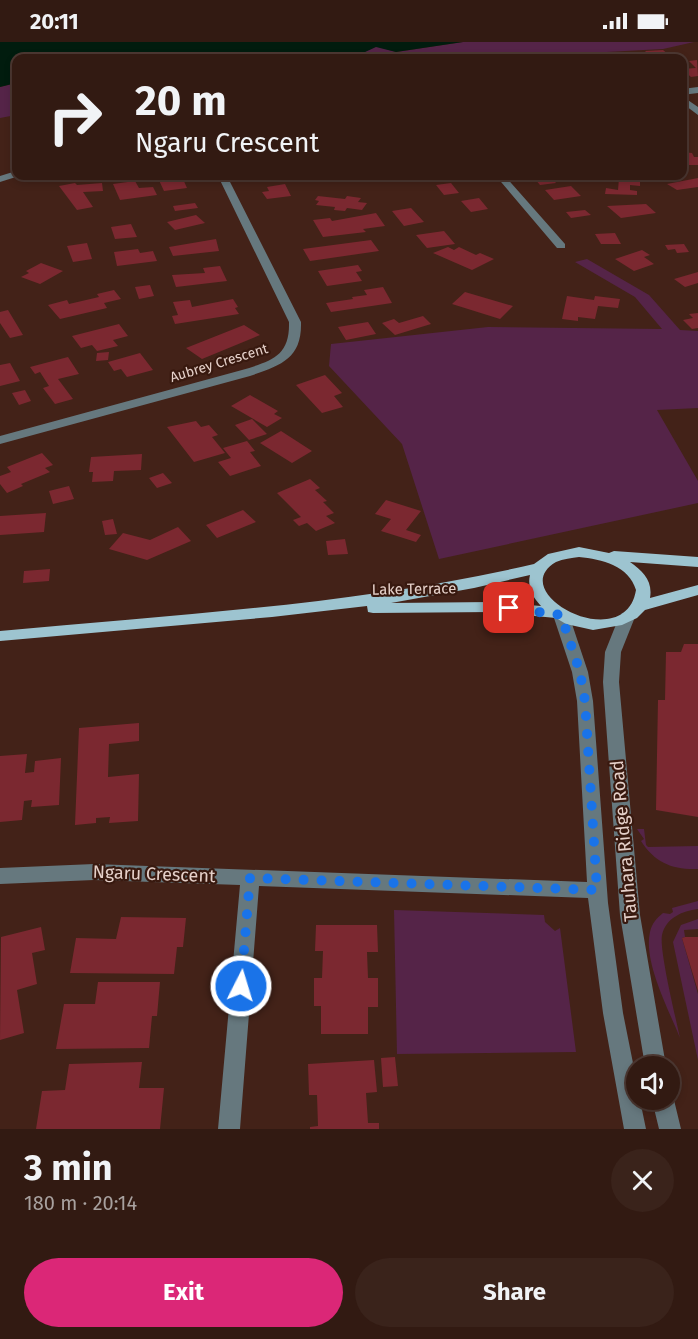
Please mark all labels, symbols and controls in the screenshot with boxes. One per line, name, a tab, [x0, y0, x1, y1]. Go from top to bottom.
text: 20:11	[30, 8, 79, 35]
text: 20 m	[135, 76, 227, 126]
icon: right	[36, 78, 114, 156]
text: Ngaru Crescent	[135, 127, 319, 159]
street label: Aubrey Crescent	[168, 340, 271, 386]
street label: Lake Terrace	[372, 579, 456, 599]
pin	[483, 582, 534, 633]
icon: arrive	[492, 591, 525, 624]
street label: Tauhara Ridge Road	[606, 759, 642, 923]
street label: Ngaru Crescent	[92, 861, 216, 887]
position arrow	[209, 954, 273, 1018]
map controls	[626, 1056, 680, 1110]
button: sound	[626, 1056, 680, 1110]
text: 3 min	[24, 1146, 113, 1190]
button: close	[611, 1149, 674, 1212]
text: 180 m · 20:14	[24, 1191, 137, 1215]
button: Exit	[24, 1258, 343, 1327]
button: Share	[355, 1258, 674, 1327]

